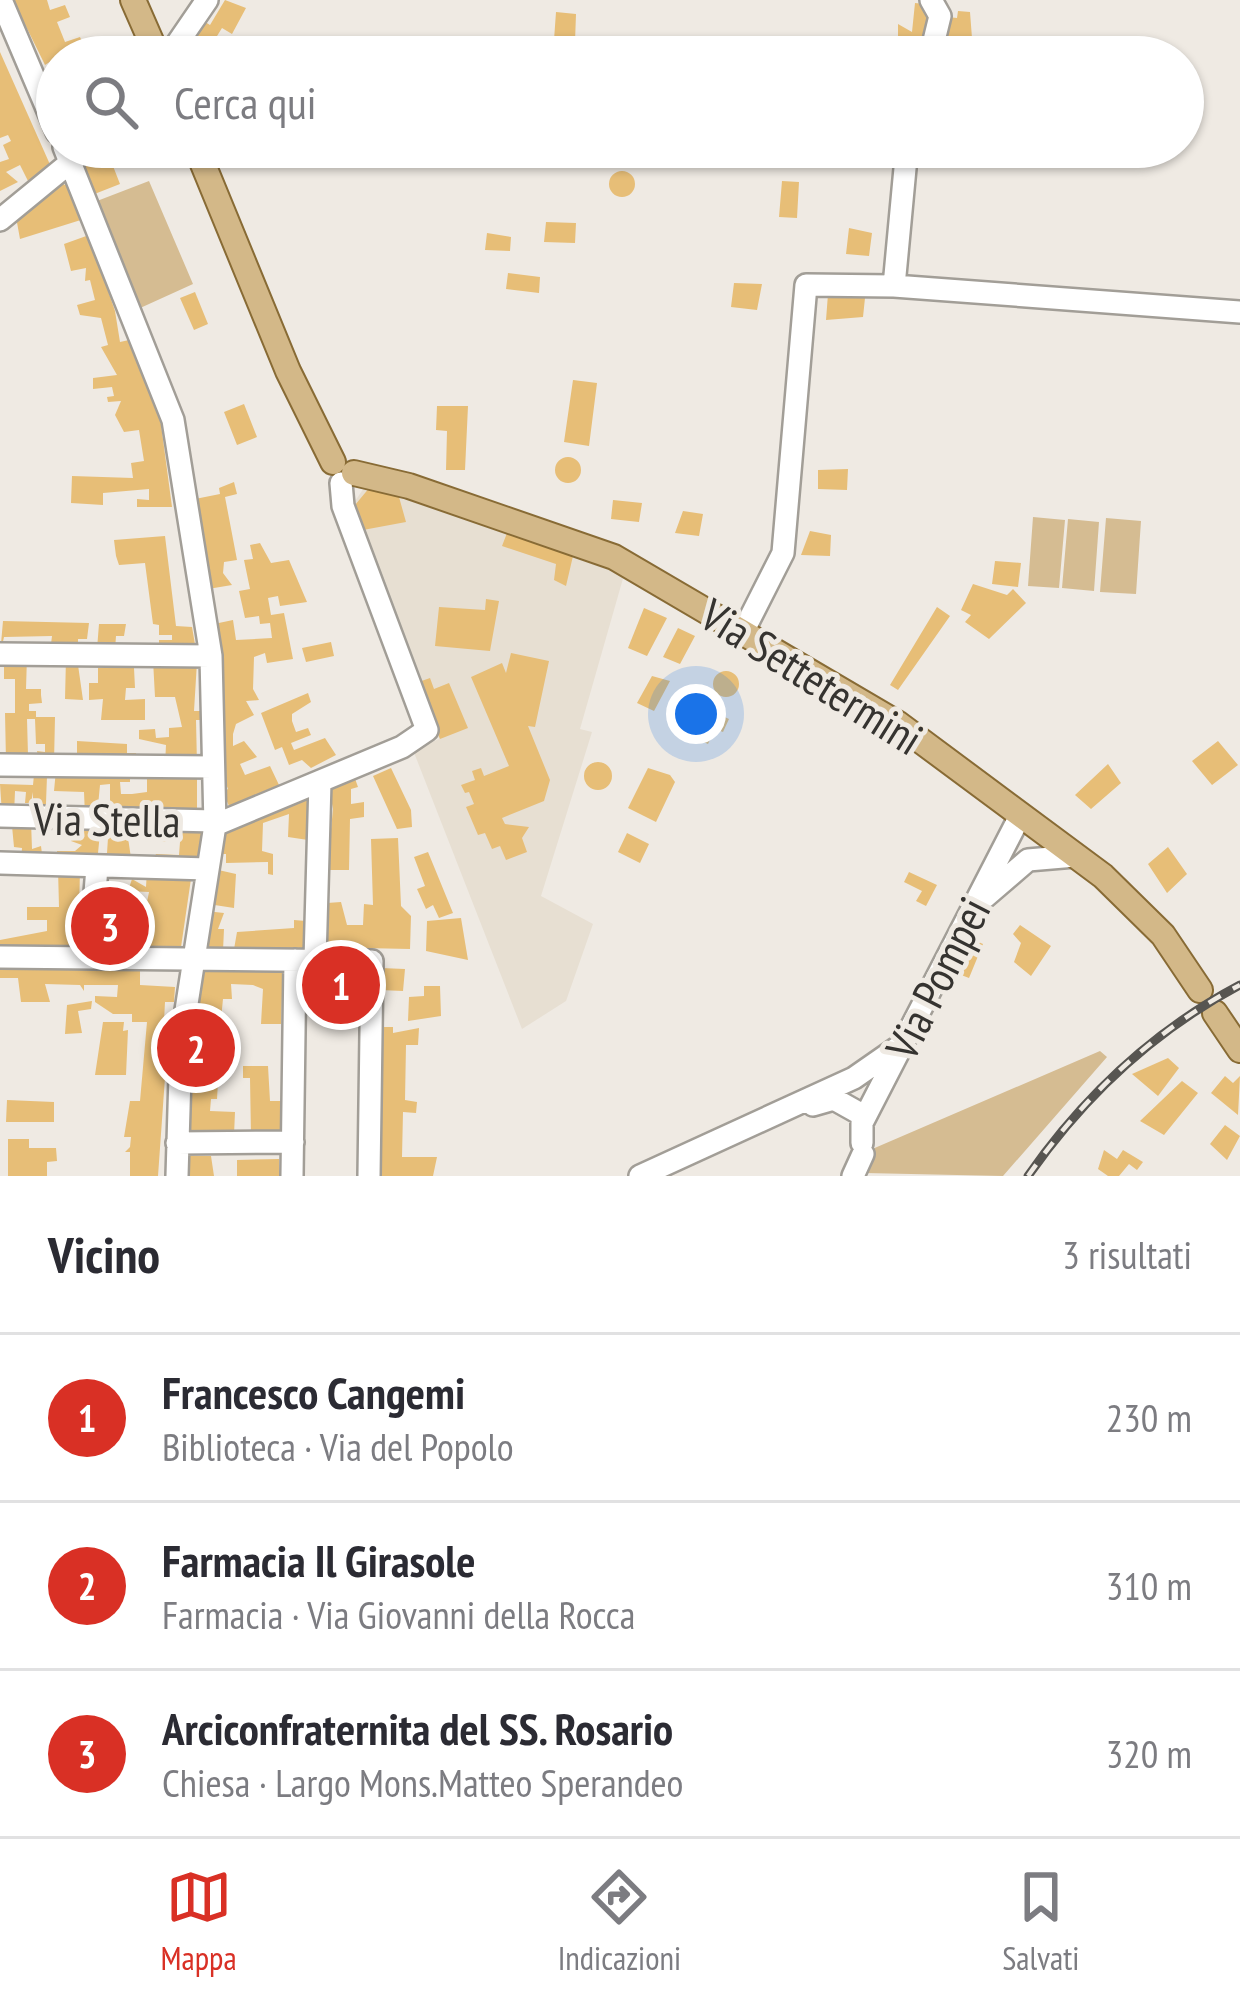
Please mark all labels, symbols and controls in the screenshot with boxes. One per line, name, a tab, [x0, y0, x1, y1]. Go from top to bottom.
search box	[36, 36, 1204, 168]
icon: search	[78, 69, 144, 135]
text: Cerca qui	[174, 73, 317, 131]
street label: Via Settetermini	[690, 585, 934, 767]
your location	[666, 684, 726, 744]
street label: Via Stella	[32, 789, 181, 849]
pin: 3	[71, 881, 149, 971]
street label: Via Pompei	[871, 887, 1002, 1069]
pin: 1	[302, 940, 380, 1030]
pin: 2	[157, 1003, 235, 1093]
text: Vicino	[48, 1221, 160, 1287]
text: 3 risultati	[1062, 1229, 1192, 1280]
text: Francesco Cangemi	[162, 1363, 465, 1421]
text: 1	[78, 1392, 96, 1443]
text: 230 m	[1106, 1392, 1192, 1443]
text: Biblioteca · Via del Popolo	[162, 1421, 514, 1472]
text: Farmacia Il Girasole	[162, 1531, 476, 1589]
text: 2	[78, 1560, 96, 1611]
text: 310 m	[1106, 1560, 1192, 1611]
text: Farmacia · Via Giovanni della Rocca	[162, 1589, 635, 1640]
text: Arciconfraternita del SS. Rosario	[162, 1699, 673, 1757]
text: 3	[78, 1728, 96, 1779]
text: 320 m	[1106, 1728, 1192, 1779]
text: Chiesa · Largo Mons.Matteo Sperandeo	[162, 1757, 683, 1808]
tab: Mappa	[161, 1864, 237, 1979]
tab: Indicazioni	[558, 1864, 681, 1979]
tab: Salvati	[1002, 1864, 1079, 1979]

